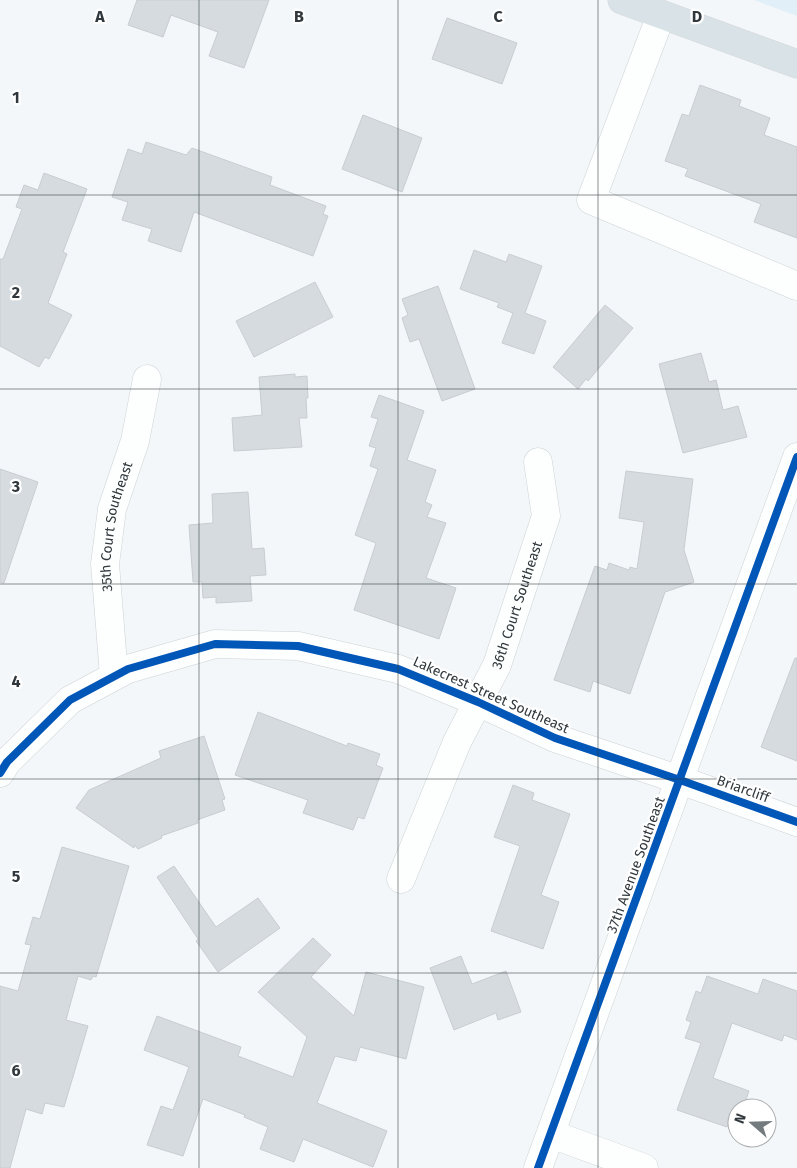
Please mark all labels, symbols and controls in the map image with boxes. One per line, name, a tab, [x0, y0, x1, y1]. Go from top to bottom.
text: A	[94, 7, 105, 26]
text: B	[294, 7, 304, 26]
text: C	[493, 7, 503, 26]
text: D	[692, 7, 702, 26]
text: 1	[12, 88, 20, 107]
text: 2	[12, 283, 20, 302]
street label: 35th Court Southeast	[96, 458, 136, 592]
text: 3	[11, 477, 20, 496]
street label: 36th Court Southeast	[488, 538, 546, 671]
street label: Lakecrest Street Southeast	[410, 653, 573, 738]
text: 4	[11, 672, 21, 691]
street label: Briarcliff	[714, 772, 773, 807]
street label: 37th Avenue Southeast	[603, 794, 669, 936]
text: 5	[12, 867, 21, 886]
text: 6	[11, 1061, 21, 1080]
north arrow	[727, 1098, 777, 1148]
text: N	[731, 1111, 750, 1126]

